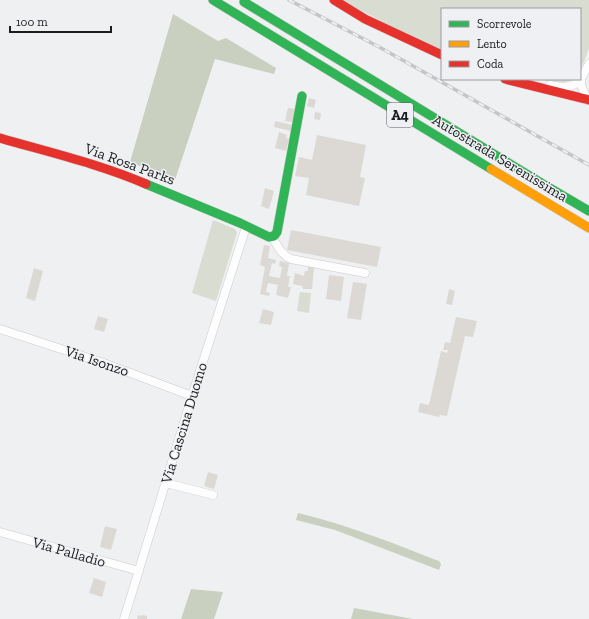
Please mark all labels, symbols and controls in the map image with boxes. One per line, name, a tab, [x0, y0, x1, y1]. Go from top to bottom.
scale bar	[10, 8, 111, 34]
legend	[441, 8, 581, 80]
text: 100 m	[16, 15, 48, 29]
text: Scorrevole	[477, 17, 532, 31]
text: Lento	[477, 37, 507, 51]
text: Coda	[477, 57, 503, 71]
road number: A4	[387, 103, 413, 127]
street label: Autostrada Serenissima	[429, 111, 571, 205]
street label: Via Rosa Parks	[82, 139, 178, 189]
street label: Via Isonzo	[62, 341, 132, 380]
street label: Via Cascina Duomo	[157, 360, 211, 487]
street label: Via Palladio	[29, 533, 108, 571]

